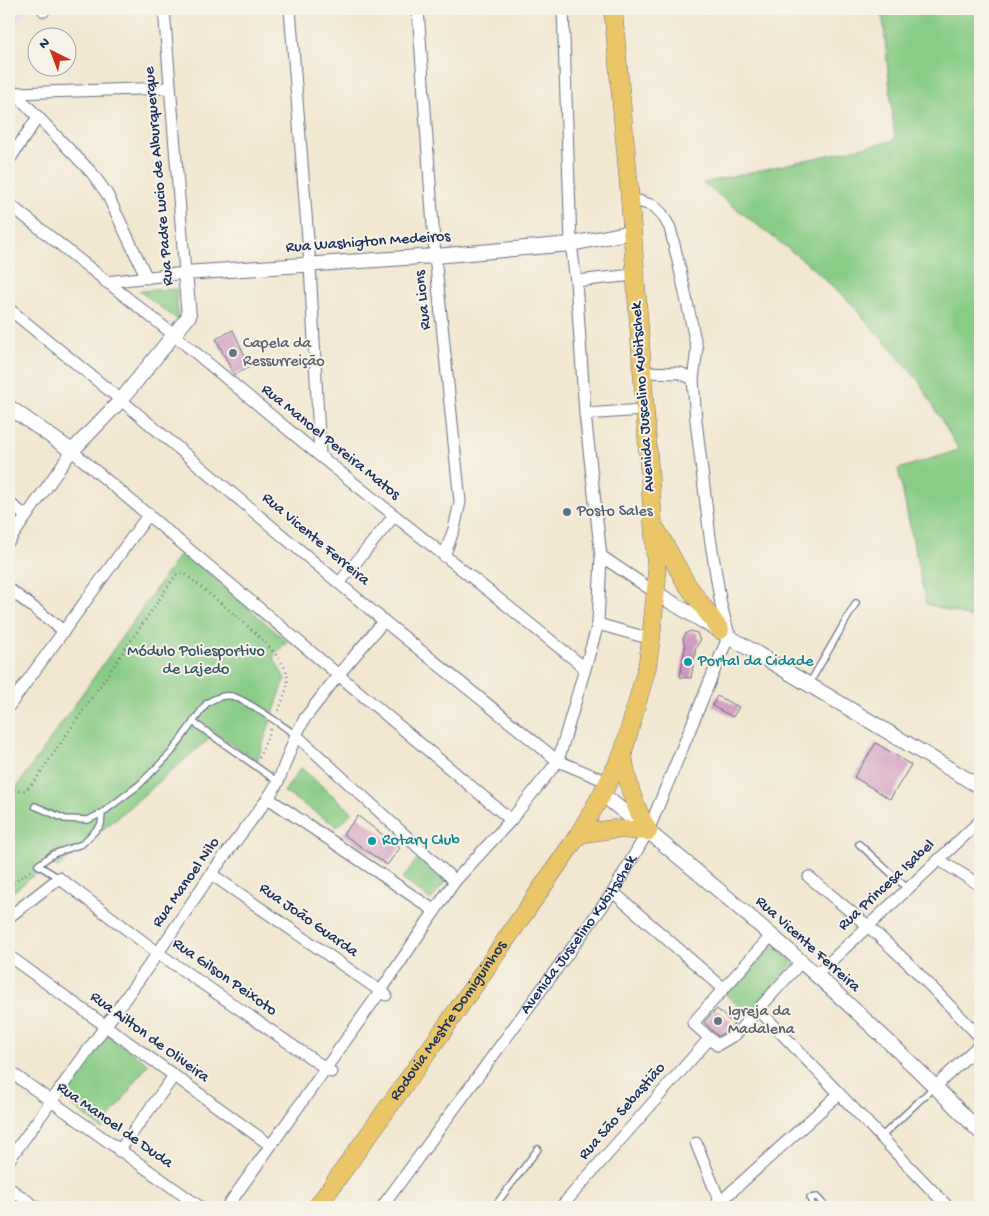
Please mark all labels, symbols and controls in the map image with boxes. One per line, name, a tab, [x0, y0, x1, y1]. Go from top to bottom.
north arrow	[28, 28, 78, 78]
text: N	[36, 35, 54, 54]
street label: Rua Padre Lucio de Alburquerque	[141, 65, 179, 286]
street label: Rua Washigton Medeiros	[285, 228, 452, 258]
street label: Rua Lions	[411, 268, 437, 331]
street label: Avenida Juscelino Kubitschek	[628, 300, 660, 493]
place label: Capela da Ressurreição	[243, 335, 325, 372]
marker: Capela da Ressurreição	[227, 347, 239, 359]
street label: Rua Manoel Pereira Matos	[257, 381, 404, 506]
street label: Rua Vicente Ferreira	[257, 489, 374, 591]
place label: Posto Sales	[576, 503, 654, 522]
marker: Posto Sales	[561, 506, 573, 518]
park label: Módulo Poliesportivo de Lajedo	[127, 643, 265, 680]
place label: Portal da Cidade	[697, 653, 814, 672]
marker: Portal da Cidade	[682, 656, 694, 668]
place label: Rotary Club	[382, 832, 460, 851]
street label: Rua Manoel Nilo	[149, 834, 225, 932]
marker: Rotary Club	[366, 835, 378, 847]
street label: Rua Princesa Isabel	[835, 836, 939, 936]
street label: Avenida Juscelino Kubitschek	[517, 850, 642, 1018]
street label: Rua João Guarda	[255, 880, 362, 963]
street label: Rua Vicente Ferreira	[751, 893, 864, 998]
street label: Rua Gilson Peixoto	[168, 935, 280, 1021]
street label: Rodovia Mestre Domiguinhos	[386, 936, 512, 1105]
street label: Rua Ailton de Oliveira	[86, 988, 213, 1088]
place label: Igreja da Madalena	[728, 1003, 796, 1040]
marker: Igreja da Madalena	[712, 1015, 724, 1027]
street label: Rua São Sebastião	[575, 1059, 671, 1165]
street label: Rua Manoel de Duda	[52, 1079, 177, 1174]

